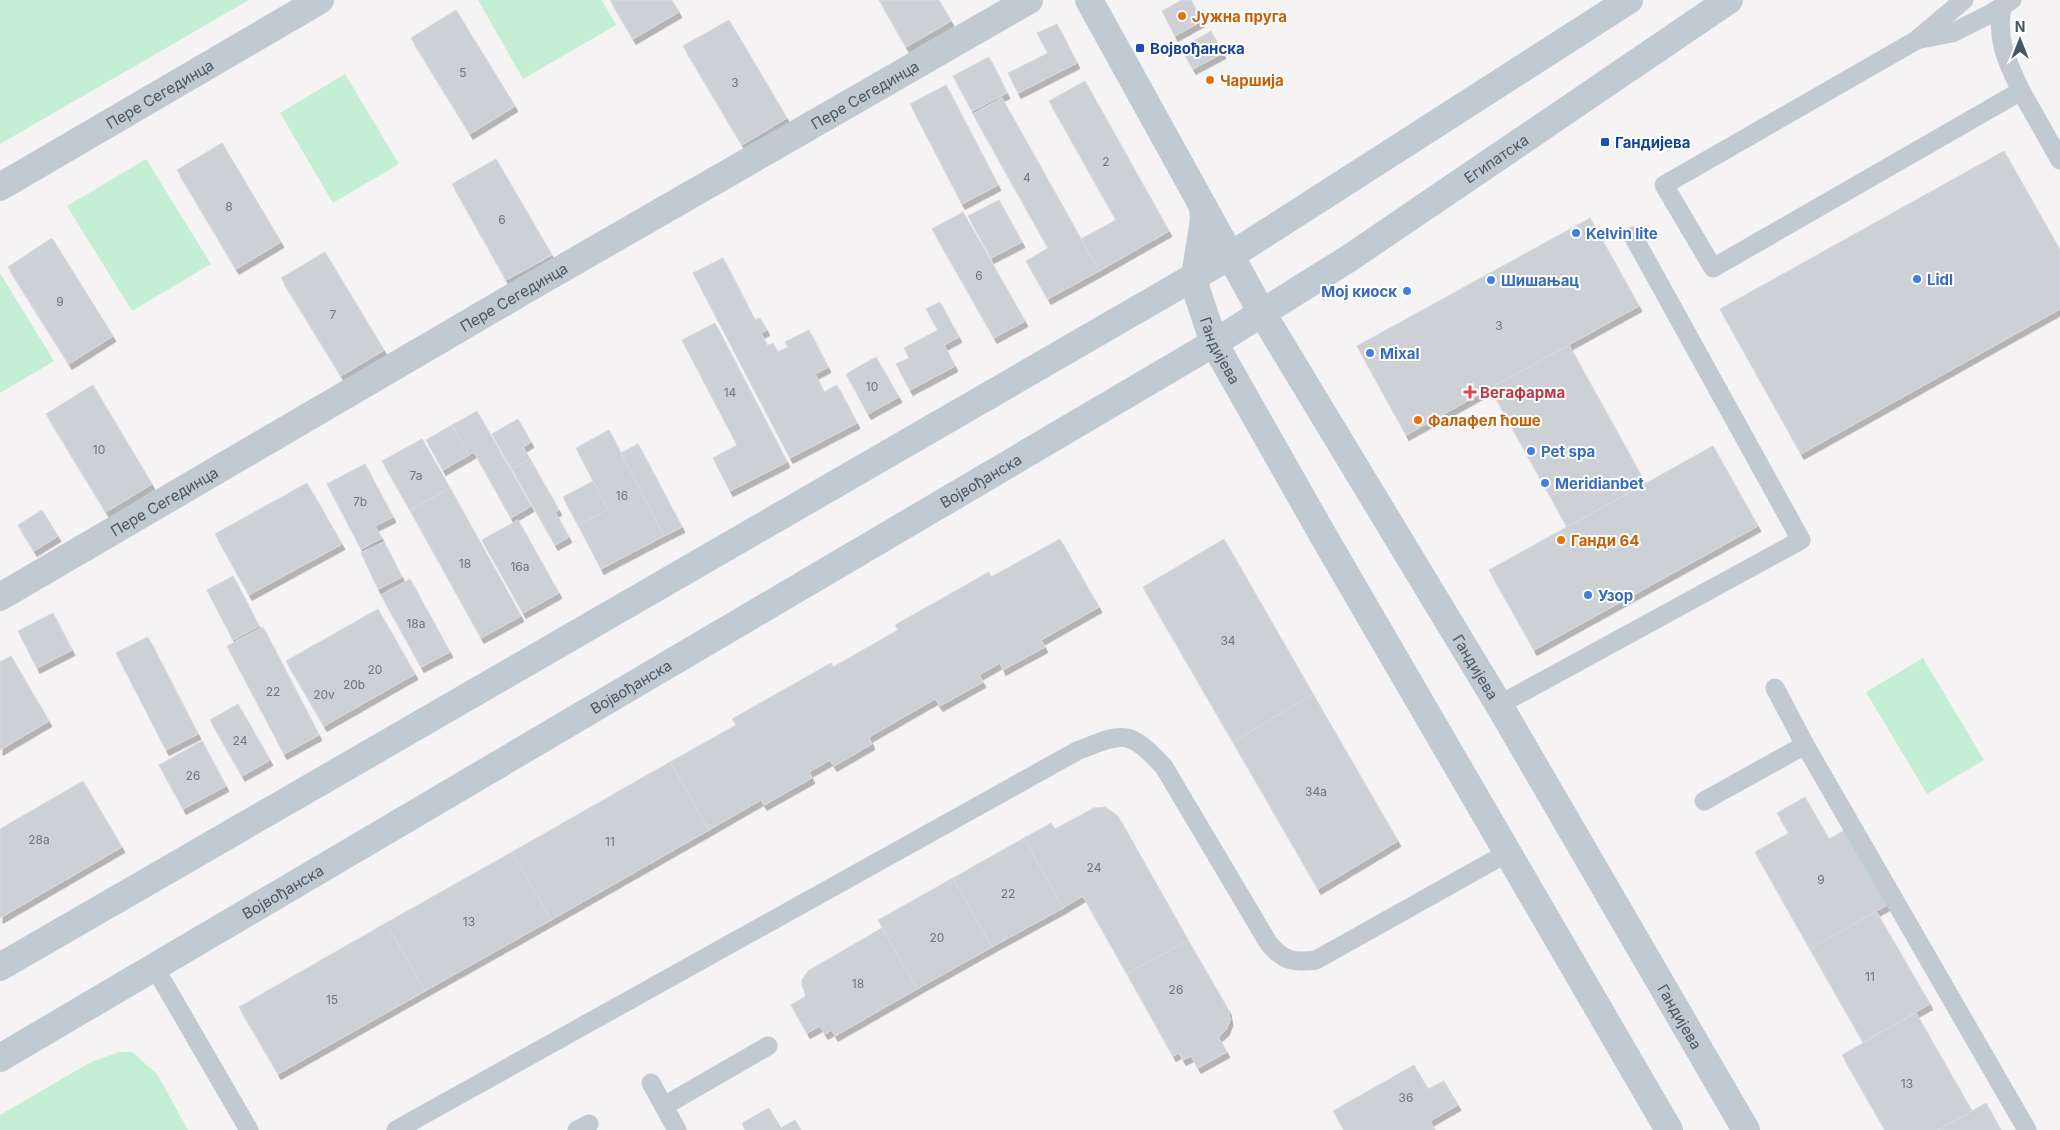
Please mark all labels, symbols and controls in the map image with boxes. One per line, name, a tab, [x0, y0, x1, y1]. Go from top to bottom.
place label: Јужна пруга	[1192, 7, 1287, 26]
marker: Јужна пруга	[1176, 10, 1188, 22]
north arrow	[1995, 15, 2045, 65]
text: N	[2015, 18, 2025, 35]
place label: Војвођанска	[1150, 39, 1245, 58]
marker: Војвођанска	[1134, 42, 1146, 54]
street label: Пере Сегединца	[103, 55, 217, 132]
street label: Пере Сегединца	[807, 56, 922, 133]
house number: 5	[459, 65, 467, 80]
place label: Чаршија	[1220, 71, 1284, 90]
marker: Чаршија	[1204, 74, 1216, 86]
house number: 3	[731, 75, 739, 90]
street label: Египатска	[1460, 130, 1532, 187]
place label: Гандијева	[1615, 133, 1690, 152]
marker: Гандијева	[1599, 136, 1611, 148]
house number: 2	[1102, 154, 1110, 169]
house number: 4	[1023, 170, 1031, 185]
house number: 8	[225, 199, 233, 214]
house number: 6	[498, 212, 506, 227]
place label: Kelvin lite	[1586, 224, 1658, 243]
marker: Kelvin lite	[1570, 227, 1582, 239]
street label: Пере Сегединца	[456, 258, 571, 335]
house number: 6	[975, 268, 983, 283]
place label: Lidl	[1927, 270, 1953, 289]
place label: Шишањац	[1501, 271, 1579, 290]
marker: Lidl	[1911, 273, 1923, 285]
marker: Шишањац	[1485, 274, 1497, 286]
place label: Мој киоск	[1321, 282, 1397, 301]
marker: Мој киоск	[1401, 285, 1413, 297]
house number: 9	[56, 294, 64, 309]
house number: 7	[330, 307, 337, 322]
street label: Гандијева	[1196, 314, 1245, 387]
house number: 3	[1495, 318, 1503, 333]
place label: Mixal	[1380, 344, 1420, 363]
marker: Mixal	[1364, 347, 1376, 359]
house number: 10	[866, 379, 878, 394]
place label: Вегафарма	[1480, 383, 1565, 402]
house number: 14	[724, 385, 737, 400]
marker: Вегафарма	[1464, 386, 1476, 398]
place label: Фалафел ћоше	[1428, 411, 1541, 430]
marker: Фалафел ћоше	[1412, 414, 1424, 426]
house number: 10	[93, 442, 105, 457]
place label: Pet spa	[1541, 442, 1595, 461]
marker: Pet spa	[1525, 445, 1537, 457]
street label: Војвођанска	[936, 449, 1025, 512]
street label: Пере Сегединца	[107, 462, 221, 540]
house number: 7a	[410, 468, 422, 483]
place label: Meridianbet	[1555, 474, 1644, 493]
marker: Meridianbet	[1539, 477, 1551, 489]
house number: 16	[616, 488, 628, 503]
house number: 7b	[353, 494, 367, 509]
place label: Ганди 64	[1571, 531, 1639, 550]
marker: Ганди 64	[1555, 534, 1567, 546]
house number: 18	[459, 556, 471, 571]
house number: 16a	[510, 559, 530, 574]
place label: Узор	[1598, 586, 1633, 605]
marker: Узор	[1582, 589, 1594, 601]
house number: 18a	[406, 616, 426, 631]
street label: Гандијева	[1449, 631, 1503, 703]
house number: 34	[1220, 633, 1236, 648]
street label: Војвођанска	[587, 655, 675, 718]
house number: 20	[368, 662, 382, 677]
house number: 20b	[343, 677, 365, 692]
house number: 22	[266, 684, 280, 699]
house number: 20v	[313, 687, 335, 702]
house number: 24	[233, 733, 248, 748]
house number: 26	[186, 768, 200, 783]
house number: 34a	[1305, 784, 1327, 799]
house number: 28a	[28, 832, 50, 847]
house number: 11	[605, 834, 615, 849]
street label: Војвођанска	[238, 860, 327, 923]
house number: 24	[1087, 860, 1102, 875]
house number: 9	[1817, 872, 1825, 887]
house number: 22	[1001, 886, 1015, 901]
house number: 13	[463, 914, 475, 929]
house number: 20	[930, 930, 944, 945]
house number: 11	[1865, 969, 1875, 984]
house number: 18	[852, 976, 864, 991]
street label: Гандијева	[1654, 980, 1706, 1053]
house number: 26	[1169, 982, 1183, 997]
house number: 15	[326, 992, 338, 1007]
house number: 13	[1901, 1076, 1913, 1091]
house number: 36	[1399, 1090, 1413, 1105]

